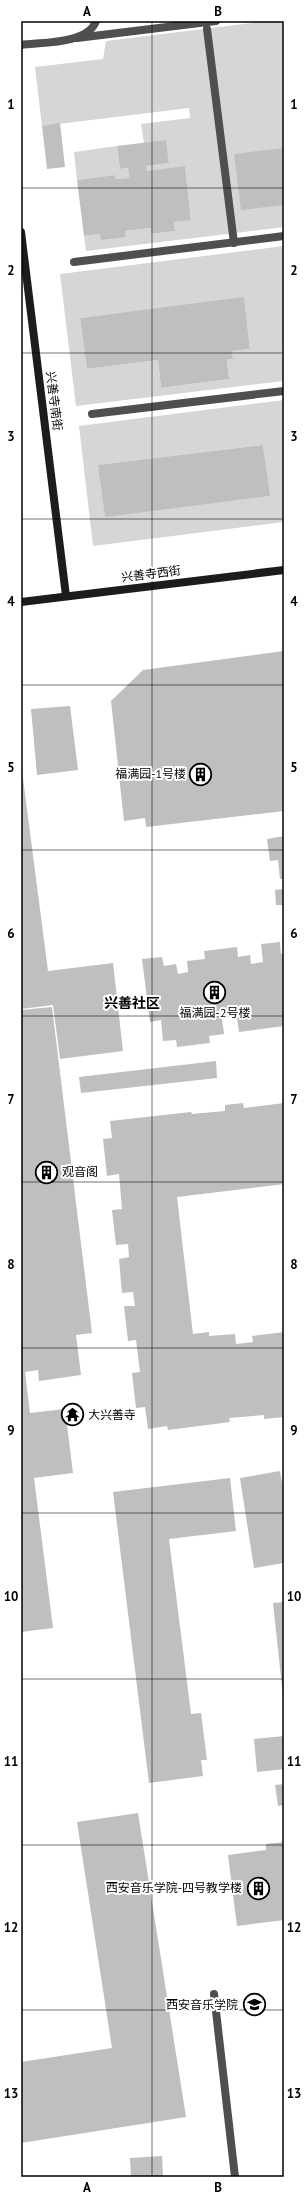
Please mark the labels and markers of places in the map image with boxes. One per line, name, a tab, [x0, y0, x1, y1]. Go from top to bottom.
building icon: 福满园-1号楼	[188, 761, 214, 787]
place label: 福满园-1号楼	[115, 766, 186, 781]
building icon: 福满园-2号楼	[202, 979, 228, 1005]
place label: 福满园-2号楼	[180, 1005, 250, 1020]
building icon: 观音阁	[34, 1159, 60, 1185]
place label: 观音阁	[62, 1164, 98, 1179]
temple icon: 大兴善寺	[60, 1402, 86, 1428]
place label: 大兴善寺	[88, 1407, 136, 1422]
building icon: 西安音乐学院-四号教学楼	[245, 1875, 271, 1901]
place label: 西安音乐学院-四号教学楼	[106, 1880, 242, 1895]
school or university icon: 西安音乐学院	[241, 1992, 267, 2018]
place label: 西安音乐学院	[166, 1997, 238, 2012]

